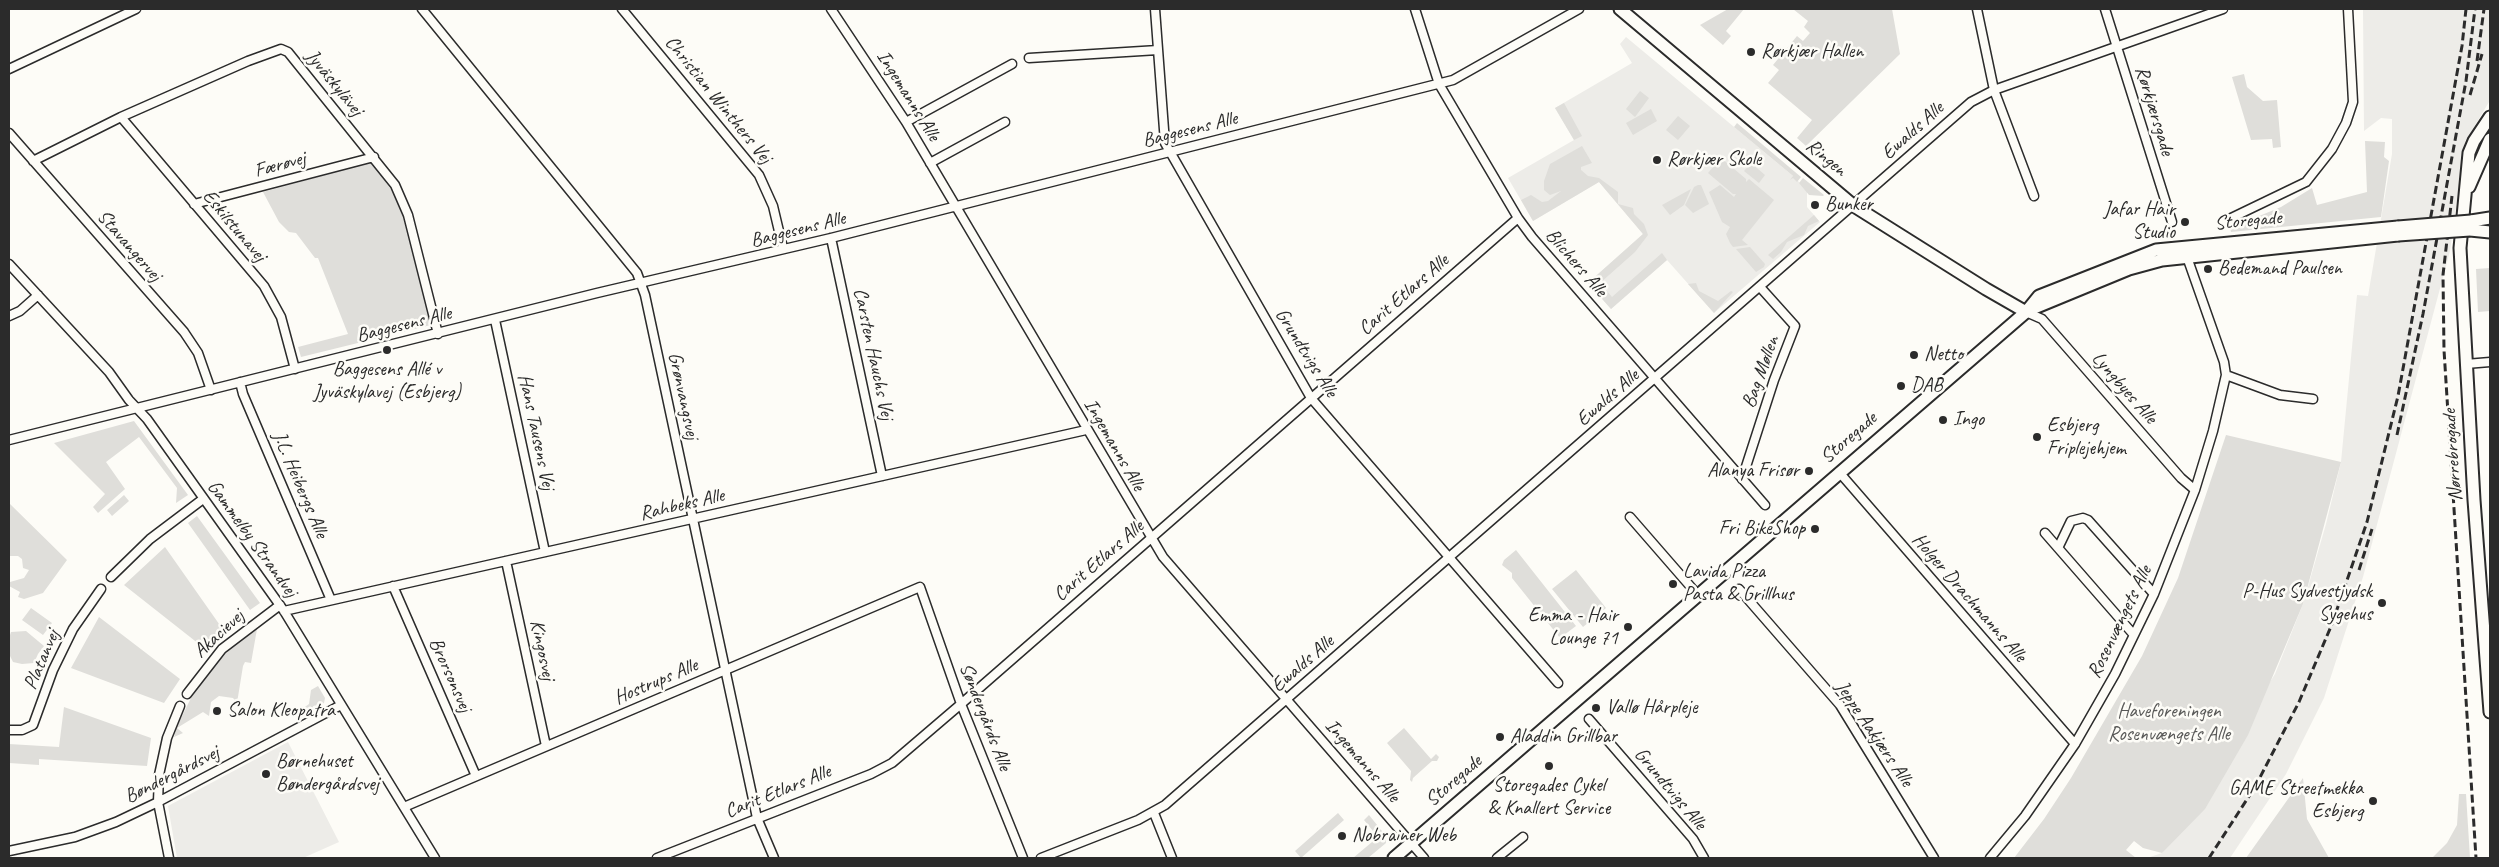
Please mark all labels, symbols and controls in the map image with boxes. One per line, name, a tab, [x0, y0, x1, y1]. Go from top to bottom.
street label: Christian Winthers Vej	[659, 31, 777, 169]
place label: Rørkjær Hallen	[1761, 40, 1863, 64]
street label: Jyväskylävej	[300, 45, 368, 121]
street label: Ingemanns Alle	[871, 46, 945, 146]
marker: Rørkjær Hallen	[1745, 46, 1757, 58]
street label: Rørkjærsgade	[2129, 63, 2179, 159]
street label: Ewalds Alle	[1877, 97, 1949, 165]
street label: Baggesens Alle	[1140, 107, 1240, 153]
street label: Ringen	[1801, 134, 1851, 182]
street label: Færøvej	[252, 147, 308, 183]
place label: Rørkjær Skole	[1667, 148, 1761, 172]
marker: Rørkjær Skole	[1651, 154, 1663, 166]
street label: Eskilstunavej	[197, 185, 271, 267]
place label: Bunker	[1825, 193, 1873, 217]
place label: Jafar Hair Studio	[2104, 198, 2175, 245]
marker: Bunker	[1809, 199, 1821, 211]
street label: Stavangervej	[91, 205, 167, 287]
street label: Storegade	[2214, 206, 2282, 236]
street label: Baggesens Alle	[748, 207, 848, 253]
marker: Jafar Hair Studio	[2179, 216, 2191, 228]
street label: Blichers Alle	[1540, 224, 1612, 302]
street label: Carit Etlars Alle	[1354, 249, 1454, 341]
place label: Bedemand Paulsen	[2218, 257, 2342, 281]
marker: Bedemand Paulsen	[2202, 263, 2214, 275]
street label: Carsten Hauchs Vej	[847, 286, 899, 422]
street label: Baggesens Alle	[354, 302, 454, 348]
street label: Grundtvigs Alle	[1269, 304, 1343, 402]
street label: Bag Møllen	[1737, 333, 1785, 411]
place label: Netto	[1924, 343, 1963, 367]
marker: Baggesens Allé v Jyväskylavej (Esbjerg)	[381, 344, 393, 356]
street label: Lyngbyes Alle	[2086, 347, 2162, 429]
marker: Netto	[1908, 349, 1920, 361]
street label: Grønvangsvej	[662, 350, 704, 442]
place label: Baggesens Allé v Jyväskylavej (Esbjerg)	[313, 358, 461, 405]
street label: Ewalds Alle	[1572, 364, 1644, 432]
street label: Hans Tausens Vej	[512, 372, 560, 492]
place label: DAB	[1911, 374, 1943, 398]
marker: DAB	[1895, 380, 1907, 392]
street label: Ingemanns Alle	[1078, 395, 1150, 495]
street label: Storegade	[1816, 407, 1882, 469]
place label: Ingo	[1953, 408, 1984, 432]
street label: Nørrebrogade	[2438, 408, 2468, 502]
marker: Ingo	[1937, 414, 1949, 426]
place label: Esbjerg Friplejehjem	[2047, 414, 2126, 461]
street label: J.L. Heibergs Alle	[267, 428, 333, 542]
marker: Esbjerg Friplejehjem	[2031, 431, 2043, 443]
place label: Alanya Frisør	[1707, 459, 1799, 483]
marker: Alanya Frisør	[1803, 465, 1815, 477]
street label: Gammelby Strandvej	[201, 476, 303, 602]
street label: Rahbeks Alle	[637, 484, 727, 526]
street label: Carit Etlars Alle	[1049, 515, 1149, 607]
place label: Fri BikeShop	[1719, 517, 1805, 541]
marker: Fri BikeShop	[1809, 523, 1821, 535]
street label: Holger Drachmanns Alle	[1906, 529, 2032, 667]
place label: Lavida Pizza Pasta & Grillhus	[1683, 560, 1794, 607]
street label: Rosenvængets Alle	[2082, 562, 2158, 682]
marker: Lavida Pizza Pasta & Grillhus	[1667, 578, 1679, 590]
place label: P-Hus Sydvestjydsk Sygehus	[2242, 580, 2372, 627]
marker: P-Hus Sydvestjydsk Sygehus	[2376, 597, 2388, 609]
place label: Emma - Hair Lounge 71	[1528, 604, 1618, 651]
street label: Akacievej	[189, 605, 249, 663]
street label: Kingosvej	[524, 618, 560, 682]
marker: Emma - Hair Lounge 71	[1622, 621, 1634, 633]
street label: Platanvej	[19, 627, 65, 693]
street label: Ewalds Alle	[1267, 630, 1339, 698]
street label: Brorsonsvej	[423, 634, 477, 716]
street label: Hostrups Alle	[610, 654, 702, 710]
street label: Søndergårds Alle	[954, 660, 1016, 774]
street label: Jeppe Aakjærs Alle	[1830, 676, 1918, 792]
place label: Vallø Hårpleje	[1606, 696, 1697, 720]
place label: Salon Kleopatra	[227, 699, 335, 723]
park label: Haveforeningen Rosenvængets Alle	[2108, 700, 2230, 747]
marker: Vallø Hårpleje	[1590, 702, 1602, 714]
marker: Salon Kleopatra	[211, 705, 223, 717]
street label: Ingemanns Alle	[1319, 714, 1405, 808]
place label: Aladdin Grillbar	[1510, 725, 1617, 749]
marker: Aladdin Grillbar	[1494, 731, 1506, 743]
street label: Bøndergårdsvej	[121, 741, 223, 809]
street label: Grundtvigs Alle	[1629, 743, 1711, 835]
place label: Børnehuset Bøndergårdsvej	[276, 750, 379, 797]
street label: Storegade	[1421, 750, 1487, 812]
street label: Carit Etlars Alle	[722, 760, 834, 824]
marker: Storegades Cykel & Knallert Service	[1543, 760, 1555, 772]
marker: Børnehuset Bøndergårdsvej	[260, 768, 272, 780]
place label: Storegades Cykel & Knallert Service	[1488, 774, 1610, 821]
place label: GAME Streetmekka Esbjerg	[2229, 777, 2363, 824]
marker: GAME Streetmekka Esbjerg	[2367, 795, 2379, 807]
place label: Nobrainer Web	[1352, 824, 1456, 848]
marker: Nobrainer Web	[1336, 830, 1348, 842]

